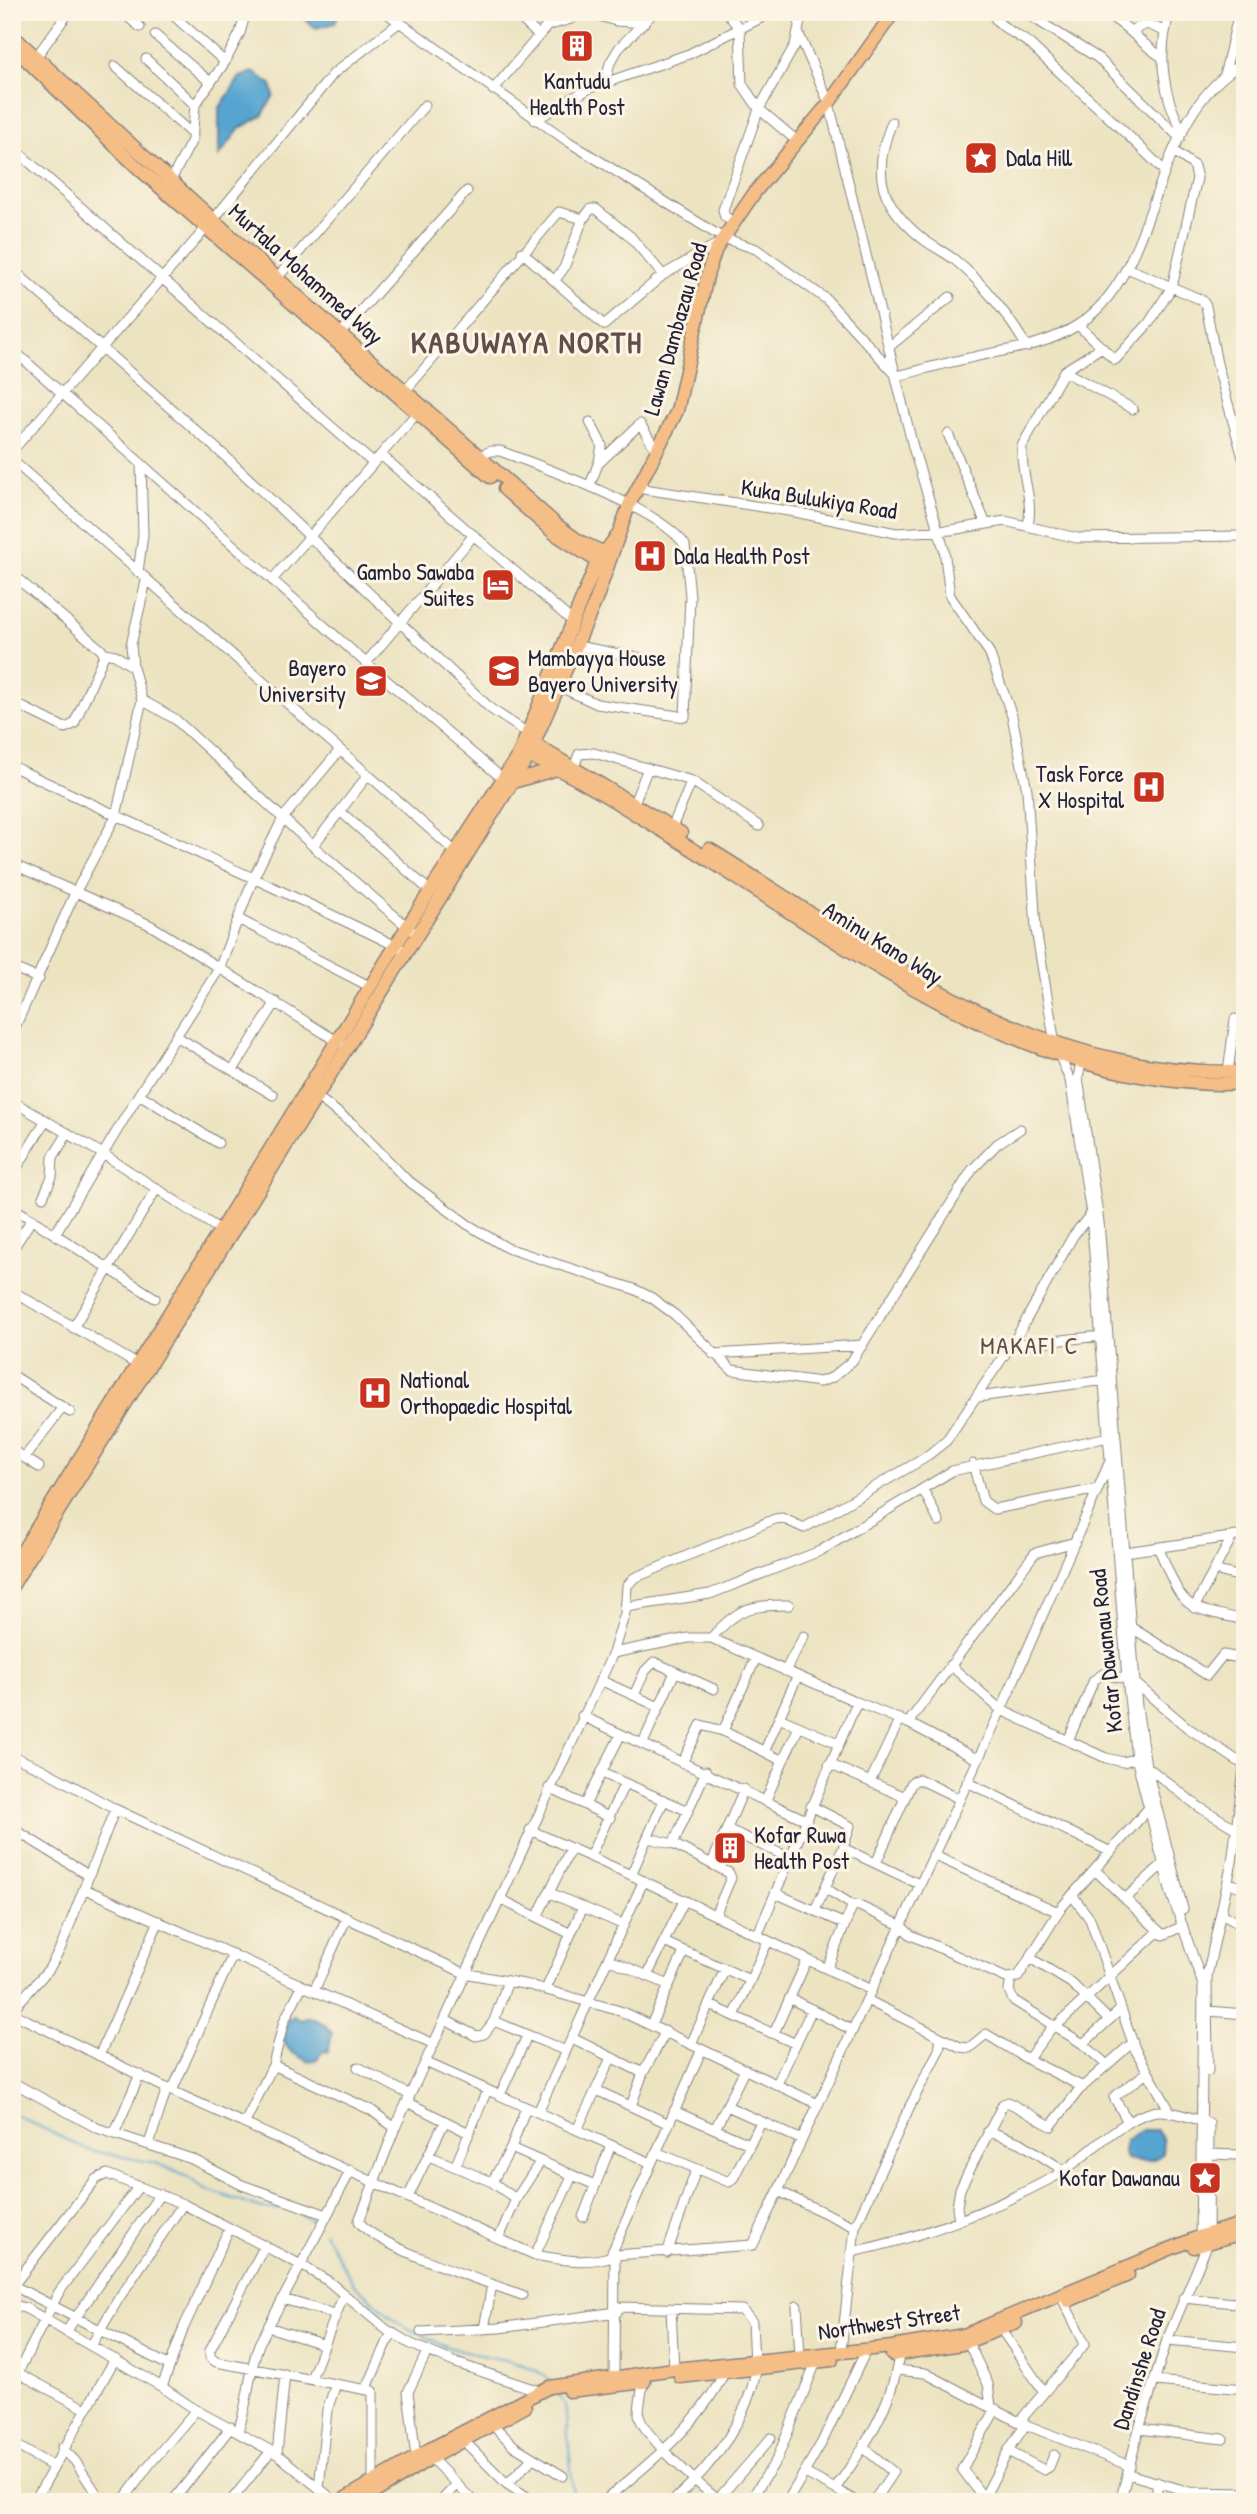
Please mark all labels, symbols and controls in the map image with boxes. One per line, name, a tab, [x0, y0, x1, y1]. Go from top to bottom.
building icon: Kantudu Health Post	[558, 27, 596, 65]
place label: Kantudu Health Post	[529, 65, 626, 122]
place icon: Dala Hill	[962, 139, 1000, 177]
place label: Dala Hill	[1006, 142, 1073, 173]
street label: Murtala Mohammed Way	[222, 196, 391, 352]
street label: Lawan Dambazau Road	[635, 239, 714, 419]
district label: KABUWAYA NORTH	[411, 322, 643, 362]
street label: Kuka Bulukiya Road	[739, 471, 899, 526]
hospital icon: Dala Health Post	[631, 537, 669, 575]
place label: Dala Health Post	[674, 540, 810, 571]
place label: Gambo Sawaba Suites	[357, 556, 474, 613]
hotel icon: Gambo Sawaba Suites	[479, 566, 517, 604]
place label: Mambayya House Bayero University	[528, 642, 678, 699]
place label: Bayero University	[259, 652, 346, 709]
school or university icon: Mambayya House Bayero University	[485, 652, 523, 690]
school or university icon: Bayero University	[352, 662, 390, 700]
place label: Task Force X Hospital	[1036, 758, 1125, 815]
hospital icon: Task Force X Hospital	[1130, 768, 1168, 806]
street label: Aminu Kano Way	[817, 893, 949, 992]
district label: MAKAFI C	[980, 1329, 1080, 1361]
place label: National Orthopaedic Hospital	[400, 1364, 573, 1421]
hospital icon: National Orthopaedic Hospital	[356, 1374, 394, 1412]
street label: Kofar Dawanau Road	[1082, 1568, 1129, 1734]
place label: Kofar Ruwa Health Post	[754, 1819, 850, 1876]
building icon: Kofar Ruwa Health Post	[711, 1829, 749, 1867]
place icon: Kofar Dawanau	[1186, 2159, 1224, 2197]
place label: Kofar Dawanau	[1059, 2162, 1180, 2193]
street label: Northwest Street	[816, 2296, 963, 2347]
street label: Dandinshe Road	[1104, 2304, 1173, 2433]

